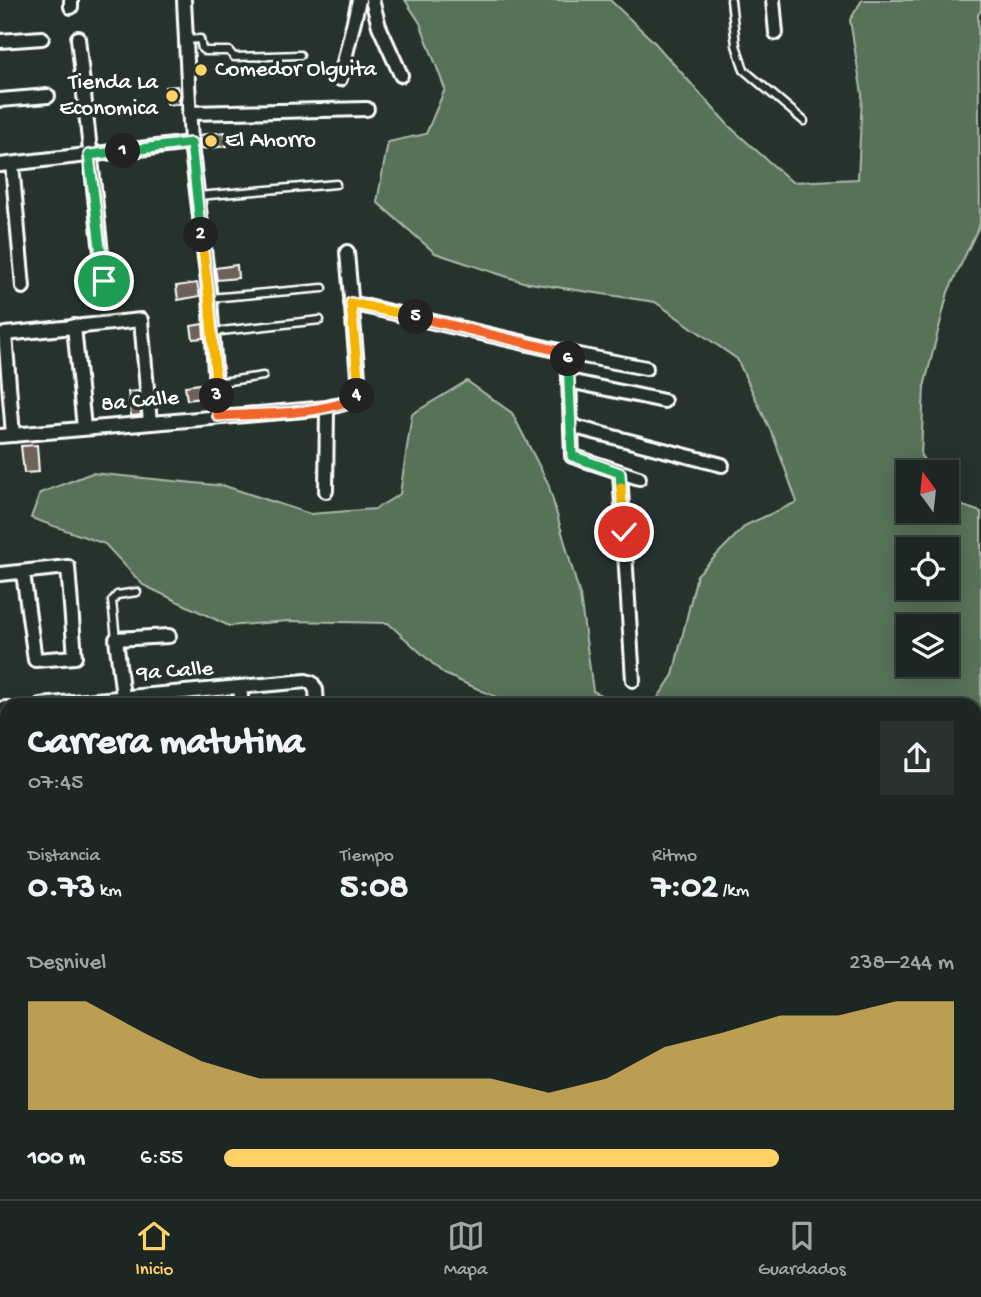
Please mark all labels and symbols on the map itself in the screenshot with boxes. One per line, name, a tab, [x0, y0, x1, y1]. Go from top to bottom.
place label: Comedor Olguita	[215, 57, 378, 84]
marker: Comedor Olguita	[193, 62, 209, 78]
place label: Tienda La Economica	[59, 70, 159, 123]
marker: Tienda La Economica	[164, 88, 180, 104]
place label: El Ahorro	[225, 128, 316, 155]
marker: El Ahorro	[203, 133, 219, 149]
pin: 1	[106, 134, 140, 168]
pin: 2	[184, 218, 218, 252]
pin	[74, 251, 134, 311]
pin: 5	[398, 300, 434, 334]
pin: 6	[550, 342, 586, 376]
pin: 3	[200, 378, 234, 414]
pin: 4	[340, 378, 374, 414]
street label: 8a Calle	[100, 385, 181, 419]
north arrow	[896, 460, 959, 523]
pin	[594, 502, 654, 562]
street label: 9a Calle	[135, 656, 215, 688]

